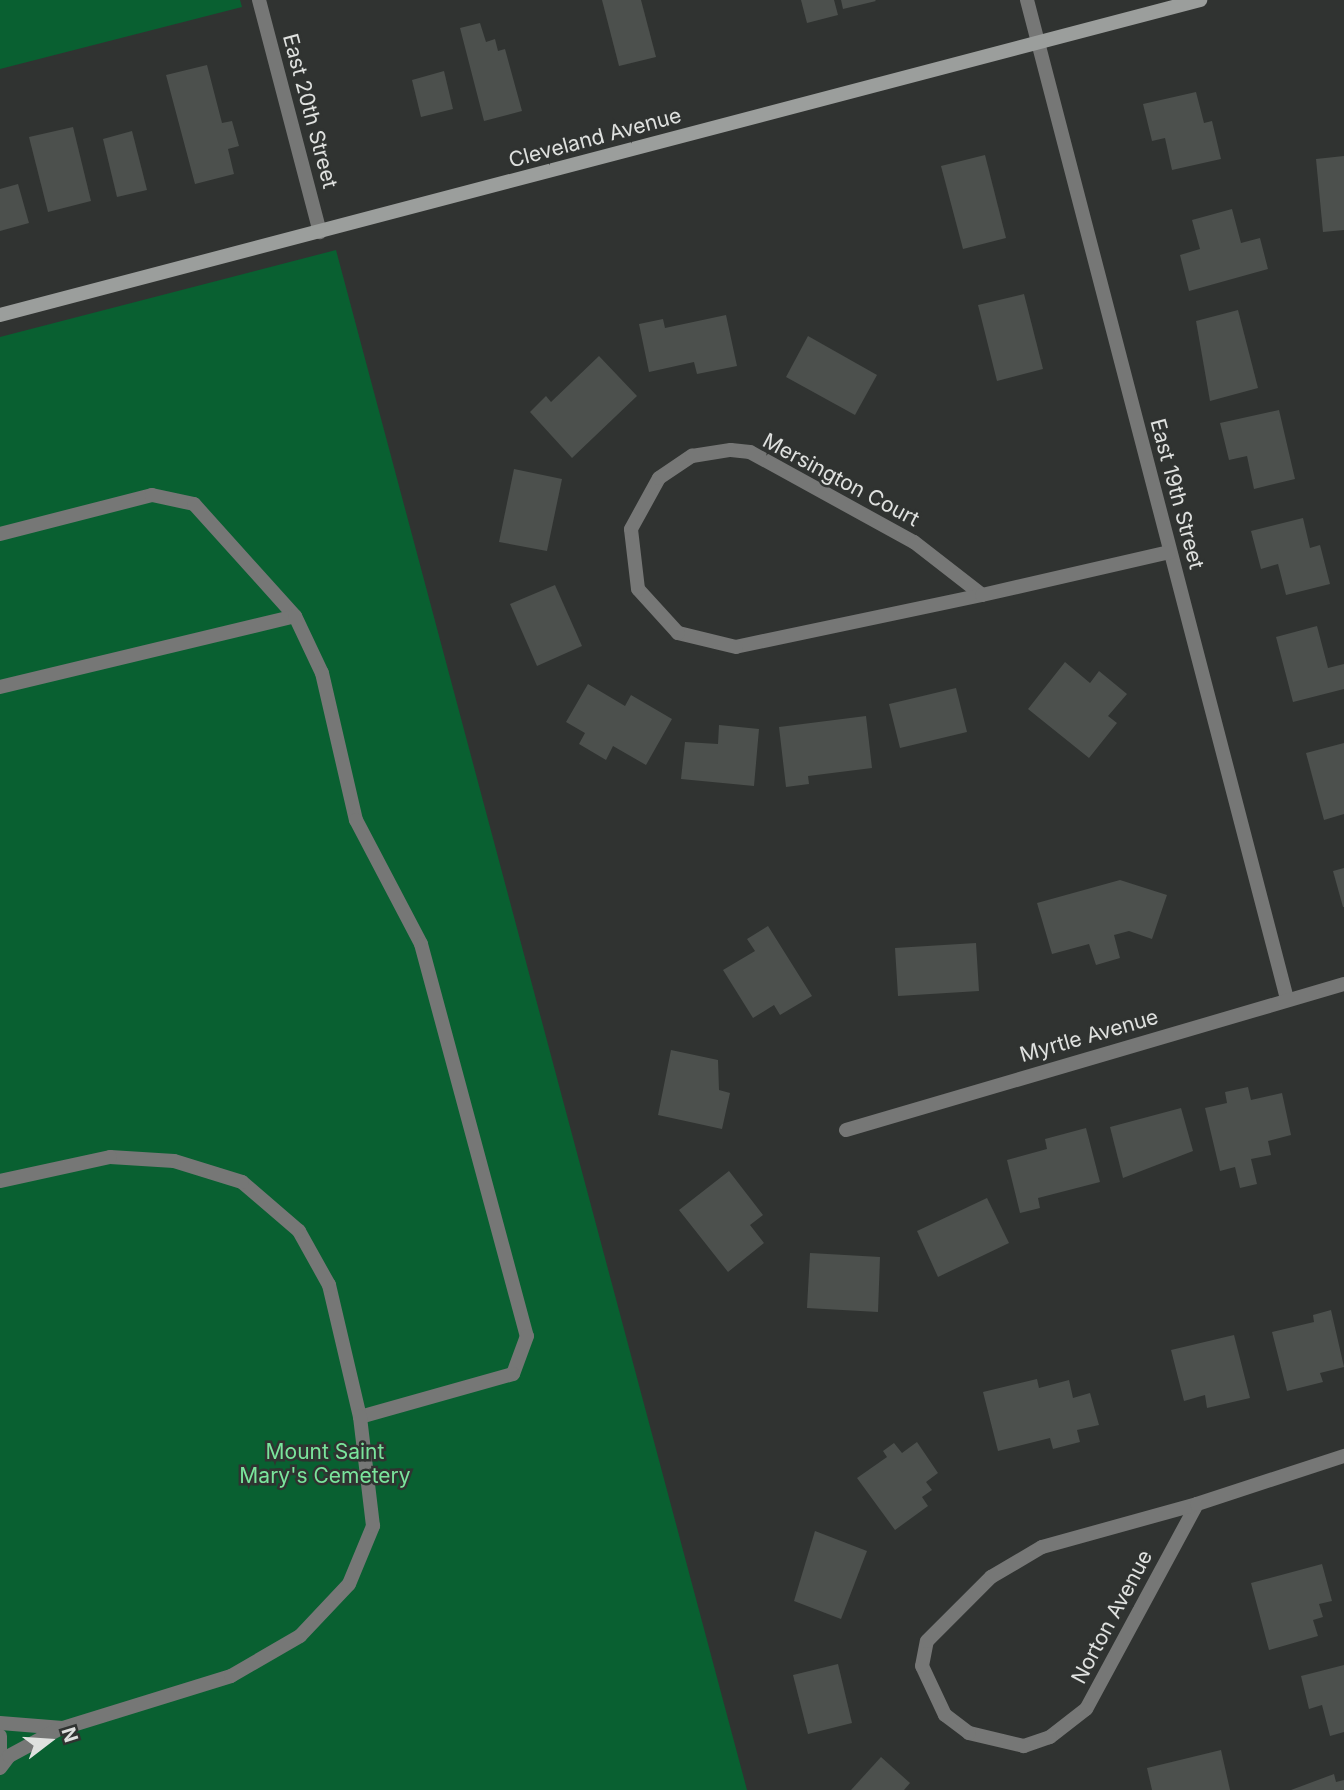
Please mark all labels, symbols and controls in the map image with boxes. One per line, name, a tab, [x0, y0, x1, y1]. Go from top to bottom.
street label: East 20th Street	[277, 31, 343, 191]
street label: Cleveland Avenue	[506, 103, 684, 173]
street label: East 19th Street	[1145, 416, 1209, 572]
street label: Mersington Court	[758, 428, 924, 532]
street label: Myrtle Avenue	[1017, 1004, 1161, 1068]
park label: Mount Saint Mary's Cemetery	[239, 1439, 411, 1489]
street label: Norton Avenue	[1066, 1546, 1158, 1688]
north arrow	[14, 1706, 84, 1776]
text: N	[56, 1724, 83, 1745]

